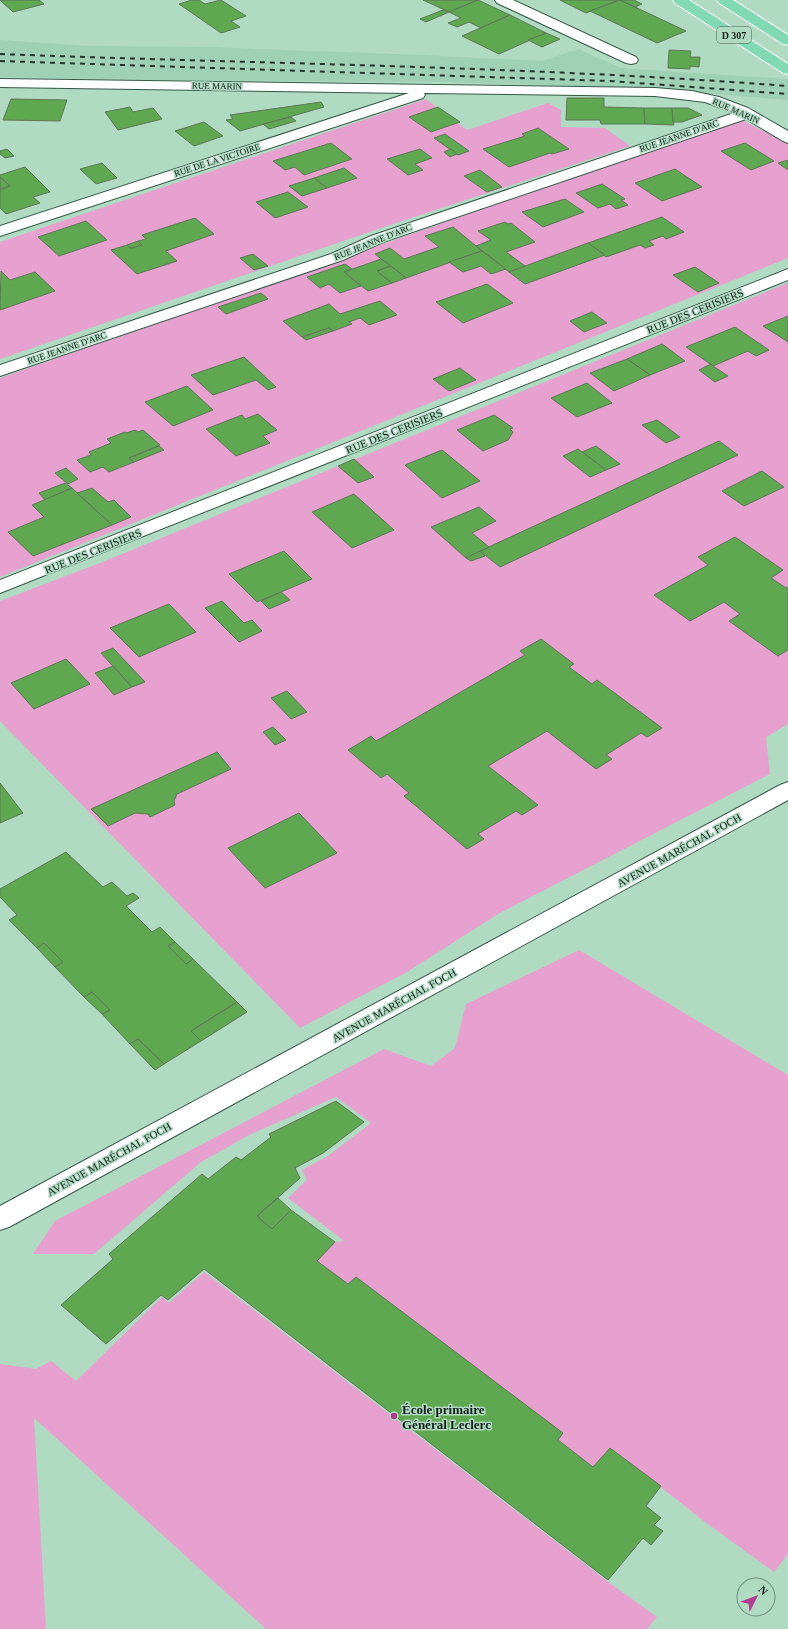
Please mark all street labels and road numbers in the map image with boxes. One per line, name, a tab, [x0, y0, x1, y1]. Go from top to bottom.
road number: D 307	[717, 27, 751, 43]
street label: RUE MARIN	[192, 81, 243, 91]
street label: RUE MARIN	[711, 96, 761, 126]
street label: RUE JEANNE D'ARC	[638, 118, 720, 154]
street label: RUE DE LA VICTOIRE	[173, 141, 262, 179]
street label: RUE JEANNE D'ARC	[333, 222, 413, 262]
street label: RUE DES CERISIERS	[645, 286, 745, 336]
street label: RUE JEANNE D'ARC	[26, 330, 108, 366]
street label: RUE DES CERISIERS	[344, 406, 444, 456]
street label: RUE DES CERISIERS	[43, 526, 143, 576]
street label: AVENUE MARÉCHAL FOCH	[615, 811, 743, 889]
street label: AVENUE MARÉCHAL FOCH	[330, 966, 458, 1044]
street label: AVENUE MARÉCHAL FOCH	[45, 1120, 173, 1198]

